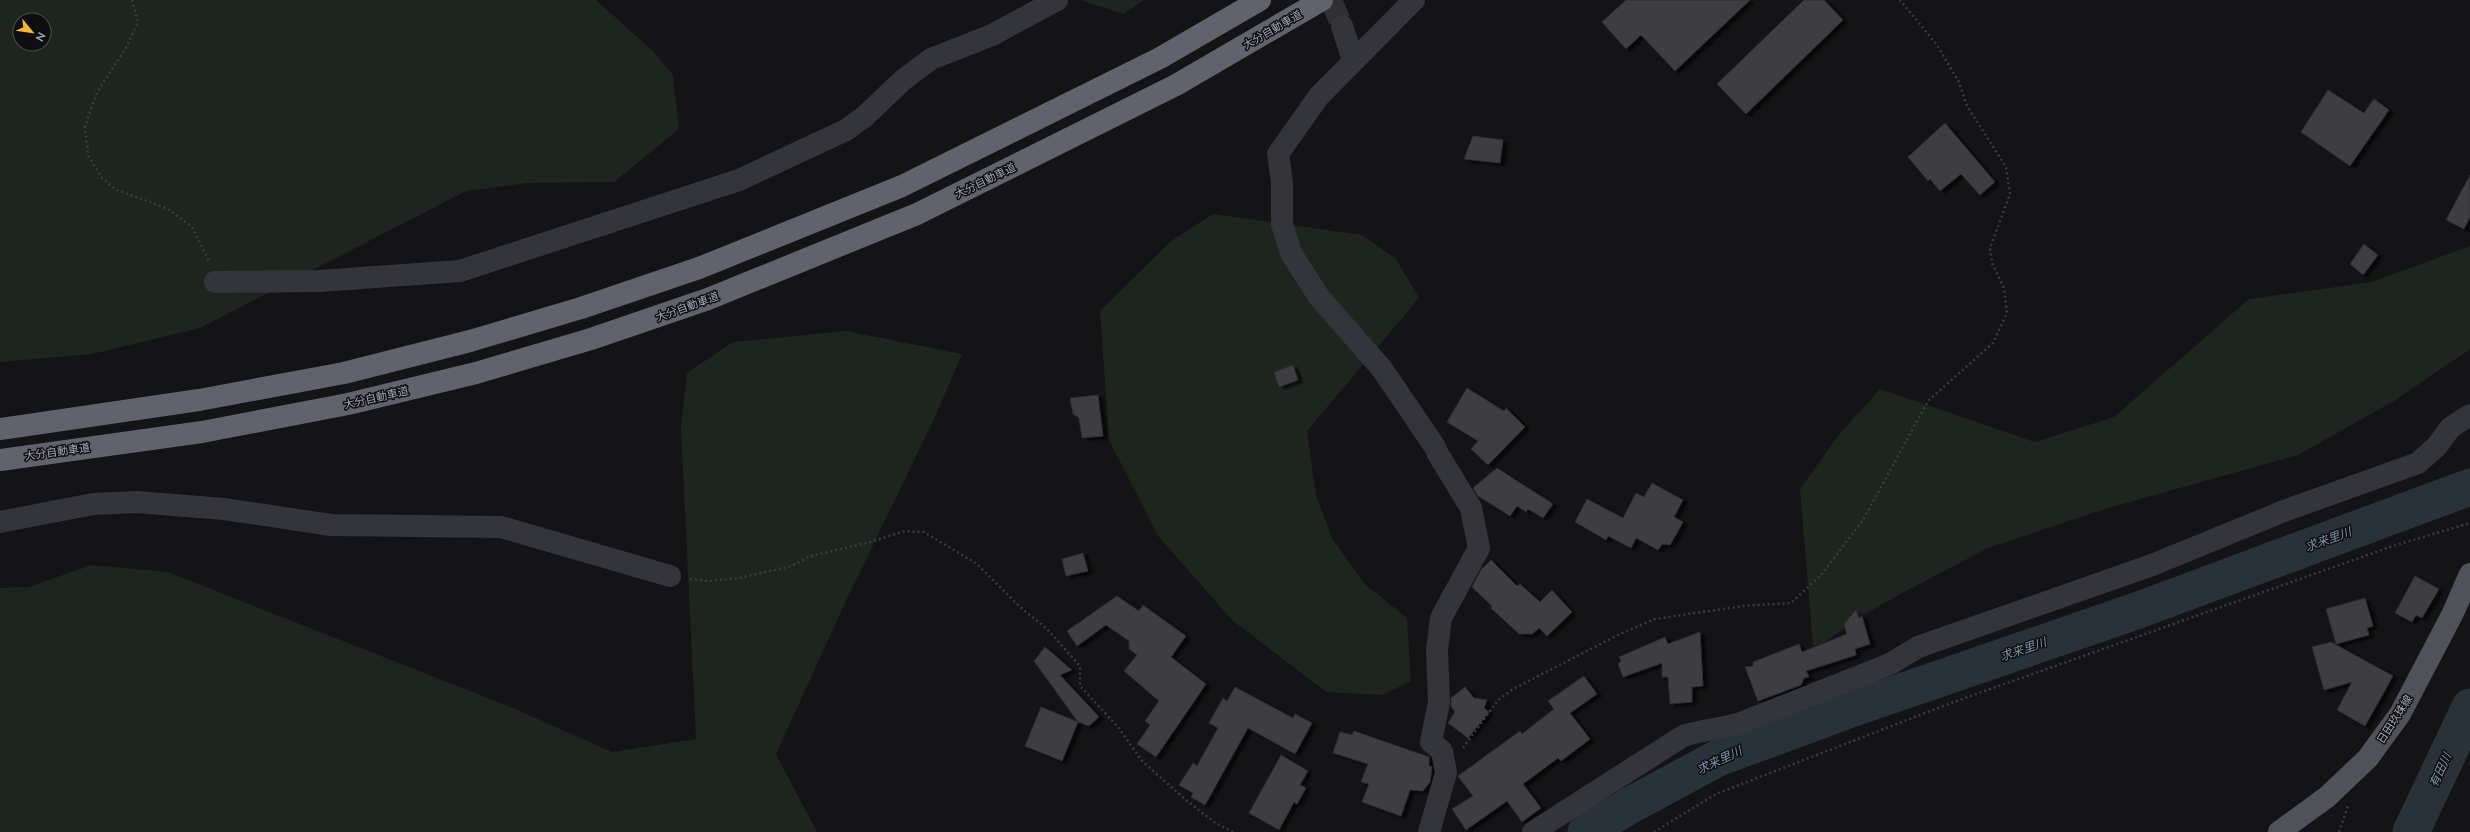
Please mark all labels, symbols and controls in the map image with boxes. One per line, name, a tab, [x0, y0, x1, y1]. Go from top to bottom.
street label: 大分自動車道	[1240, 7, 1304, 51]
north arrow	[12, 12, 52, 52]
text: N	[33, 30, 49, 44]
street label: 大分自動車道	[952, 160, 1018, 200]
street label: 大分自動車道	[654, 289, 720, 323]
street label: 大分自動車道	[342, 383, 410, 411]
street label: 大分自動車道	[23, 440, 91, 462]
water label: 求来里川	[2303, 523, 2355, 554]
water label: 求来里川	[1998, 633, 2050, 664]
street label: 日田玖珠線	[2374, 692, 2414, 746]
water label: 求来里川	[1694, 742, 1746, 777]
water label: 有田川	[2426, 749, 2455, 789]

